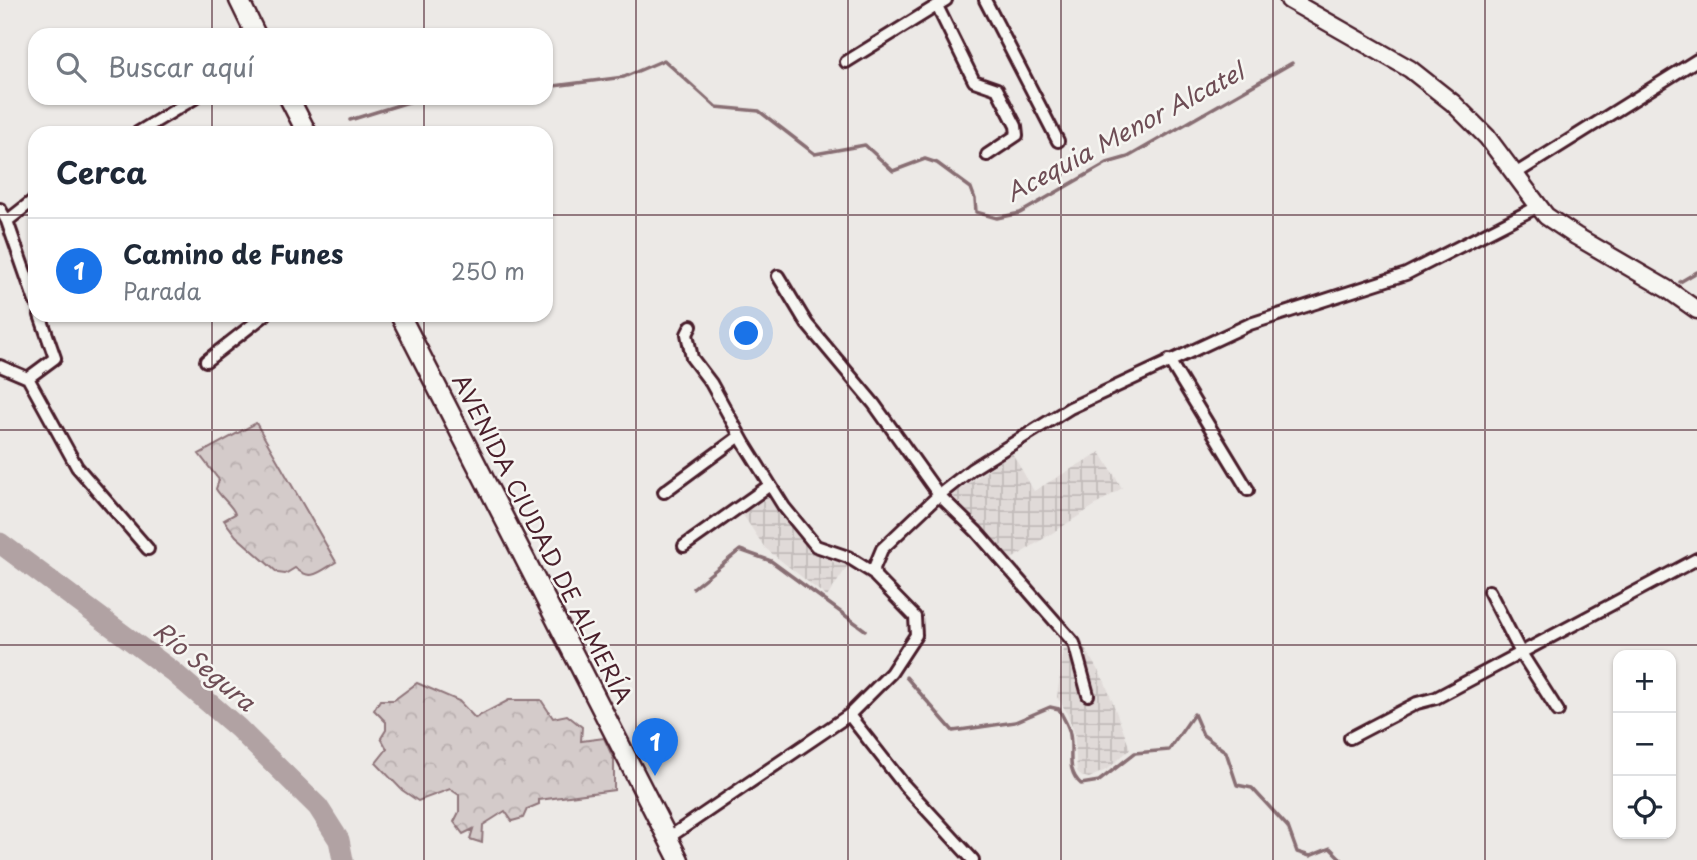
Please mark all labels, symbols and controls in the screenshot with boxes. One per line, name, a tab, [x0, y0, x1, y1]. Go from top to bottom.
search box	[28, 28, 553, 105]
text: Buscar aquí	[108, 47, 254, 86]
icon: search	[52, 48, 90, 86]
water label: Acequia Menor Alcatel	[999, 52, 1253, 209]
text: Cerca	[56, 149, 147, 194]
text: Camino de Funes	[123, 234, 343, 273]
text: 1	[74, 253, 85, 288]
text: 250 m	[451, 253, 525, 288]
text: Parada	[123, 273, 201, 308]
your location	[729, 316, 763, 350]
street label: AVENIDA CIUDAD DE ALMERÍA	[445, 367, 642, 709]
water label: Río Segura	[146, 612, 265, 720]
map controls	[1613, 650, 1676, 839]
button: +	[1613, 650, 1676, 713]
button: −	[1613, 713, 1676, 776]
pin: 1	[632, 718, 678, 776]
button: locate	[1613, 776, 1676, 839]

